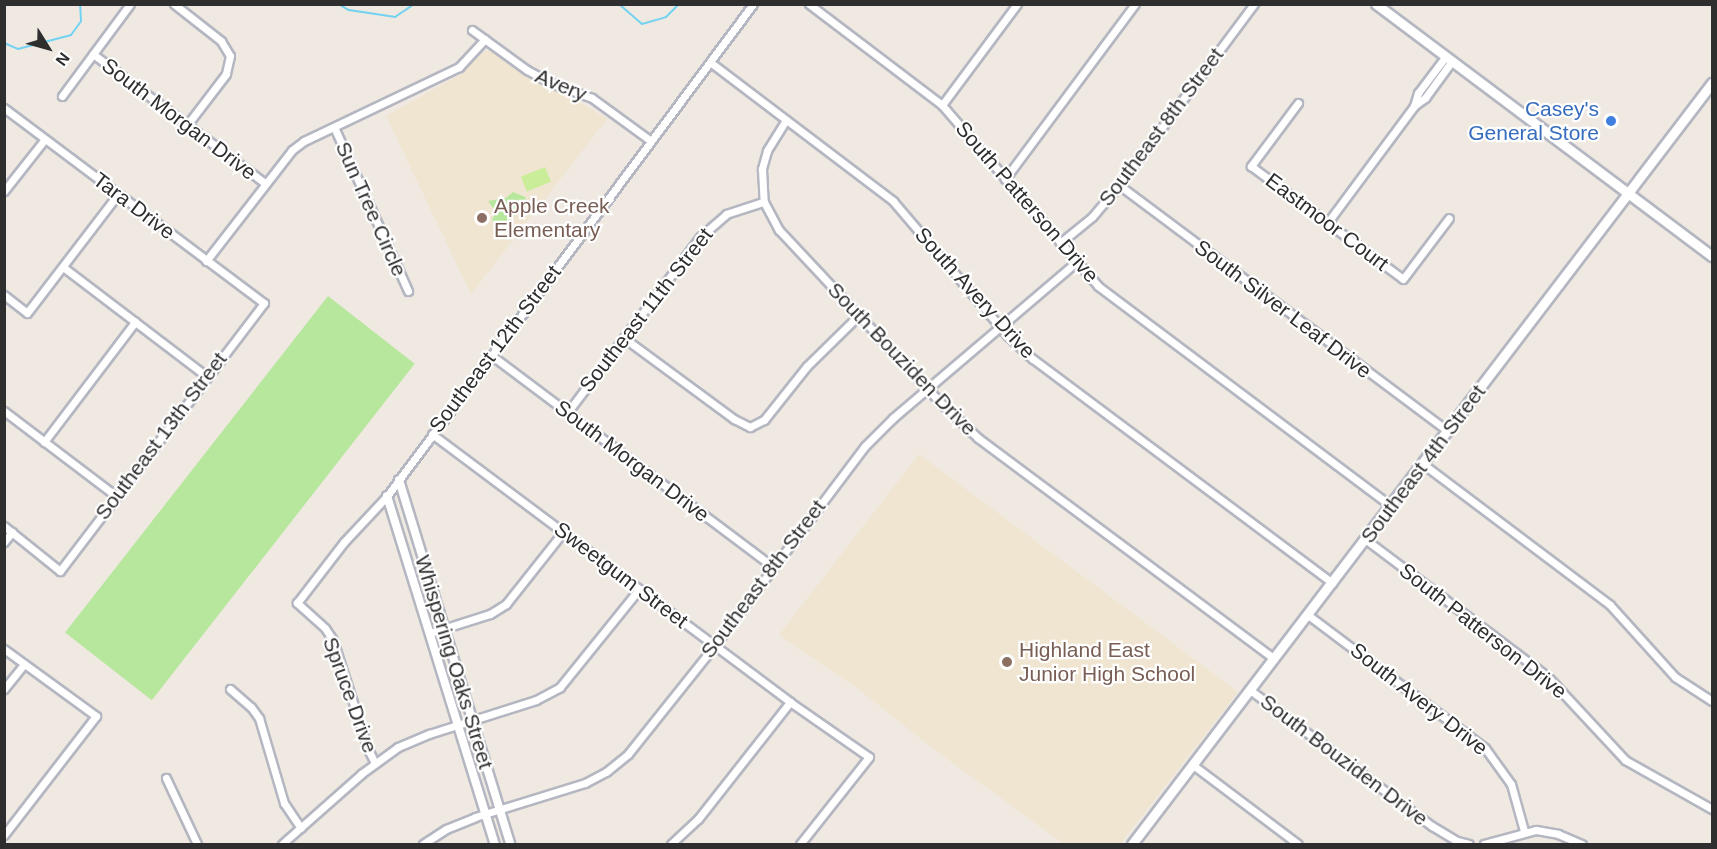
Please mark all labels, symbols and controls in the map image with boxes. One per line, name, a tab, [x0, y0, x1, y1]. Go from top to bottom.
north arrow	[18, 18, 78, 78]
street label: Southeast 8th Street	[1093, 43, 1229, 211]
text: N	[53, 49, 73, 69]
street label: South Morgan Drive	[97, 53, 261, 185]
street label: Avery	[532, 63, 590, 107]
place label: Casey's General Store	[1468, 96, 1599, 146]
marker: Casey's General Store	[1604, 114, 1618, 128]
street label: South Patterson Drive	[950, 116, 1104, 288]
street label: Sun Tree Circle	[330, 138, 412, 280]
street label: Tara Drive	[88, 167, 180, 245]
street label: Eastmoor Court	[1261, 168, 1393, 276]
place label: Apple Creek Elementary	[494, 193, 610, 243]
marker: Apple Creek Elementary	[475, 211, 489, 225]
street label: South Avery Drive	[909, 222, 1041, 364]
street label: Southeast 11th Street	[574, 223, 718, 397]
street label: South Silver Leaf Drive	[1190, 234, 1376, 384]
street label: Southeast 12th Street	[424, 260, 566, 438]
street label: South Bouziden Drive	[822, 277, 982, 441]
street label: Southeast 13th Street	[90, 347, 232, 525]
street label: Southeast 4th Street	[1355, 380, 1491, 548]
street label: South Morgan Drive	[550, 395, 714, 527]
street label: Southeast 8th Street	[695, 495, 831, 663]
street label: Sweetgum Street	[549, 516, 693, 634]
street label: Whispering Oaks Street	[410, 552, 498, 772]
street label: South Patterson Drive	[1394, 558, 1572, 704]
street label: Spruce Drive	[317, 634, 383, 756]
place label: Highland East Junior High School	[1019, 637, 1195, 687]
street label: South Avery Drive	[1345, 637, 1493, 761]
marker: Highland East Junior High School	[1000, 655, 1014, 669]
street label: South Bouziden Drive	[1255, 689, 1433, 831]

